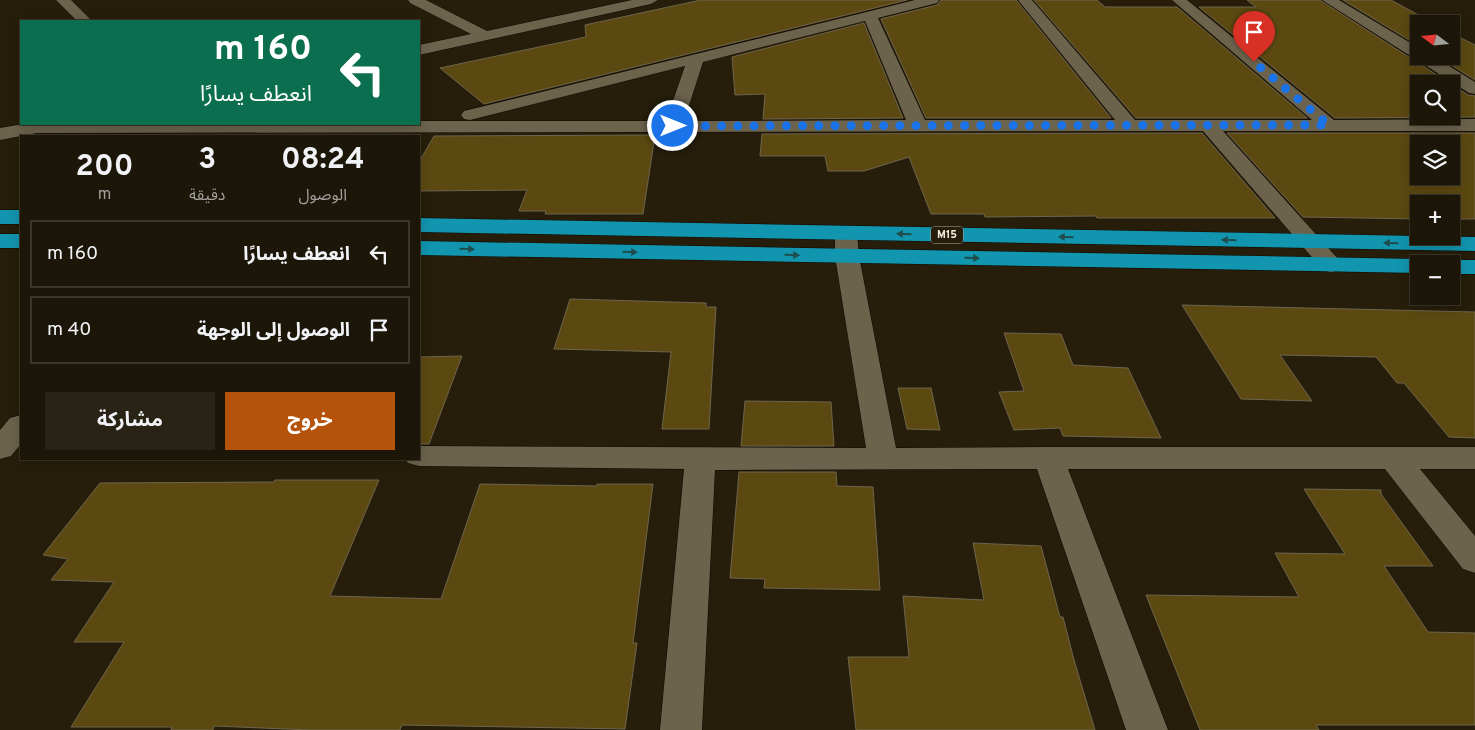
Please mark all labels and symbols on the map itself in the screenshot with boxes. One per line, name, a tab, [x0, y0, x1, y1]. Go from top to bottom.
pin	[1233, 11, 1275, 62]
north arrow	[1410, 15, 1460, 65]
position arrow	[646, 99, 698, 151]
road number: M15	[931, 226, 963, 244]
one-way arrow	[896, 230, 912, 238]
one-way arrow	[1058, 233, 1074, 241]
one-way arrow	[1221, 236, 1237, 244]
one-way arrow	[1383, 239, 1399, 247]
one-way arrow	[460, 245, 476, 253]
one-way arrow	[622, 248, 638, 256]
one-way arrow	[785, 251, 801, 259]
one-way arrow	[965, 254, 981, 262]

